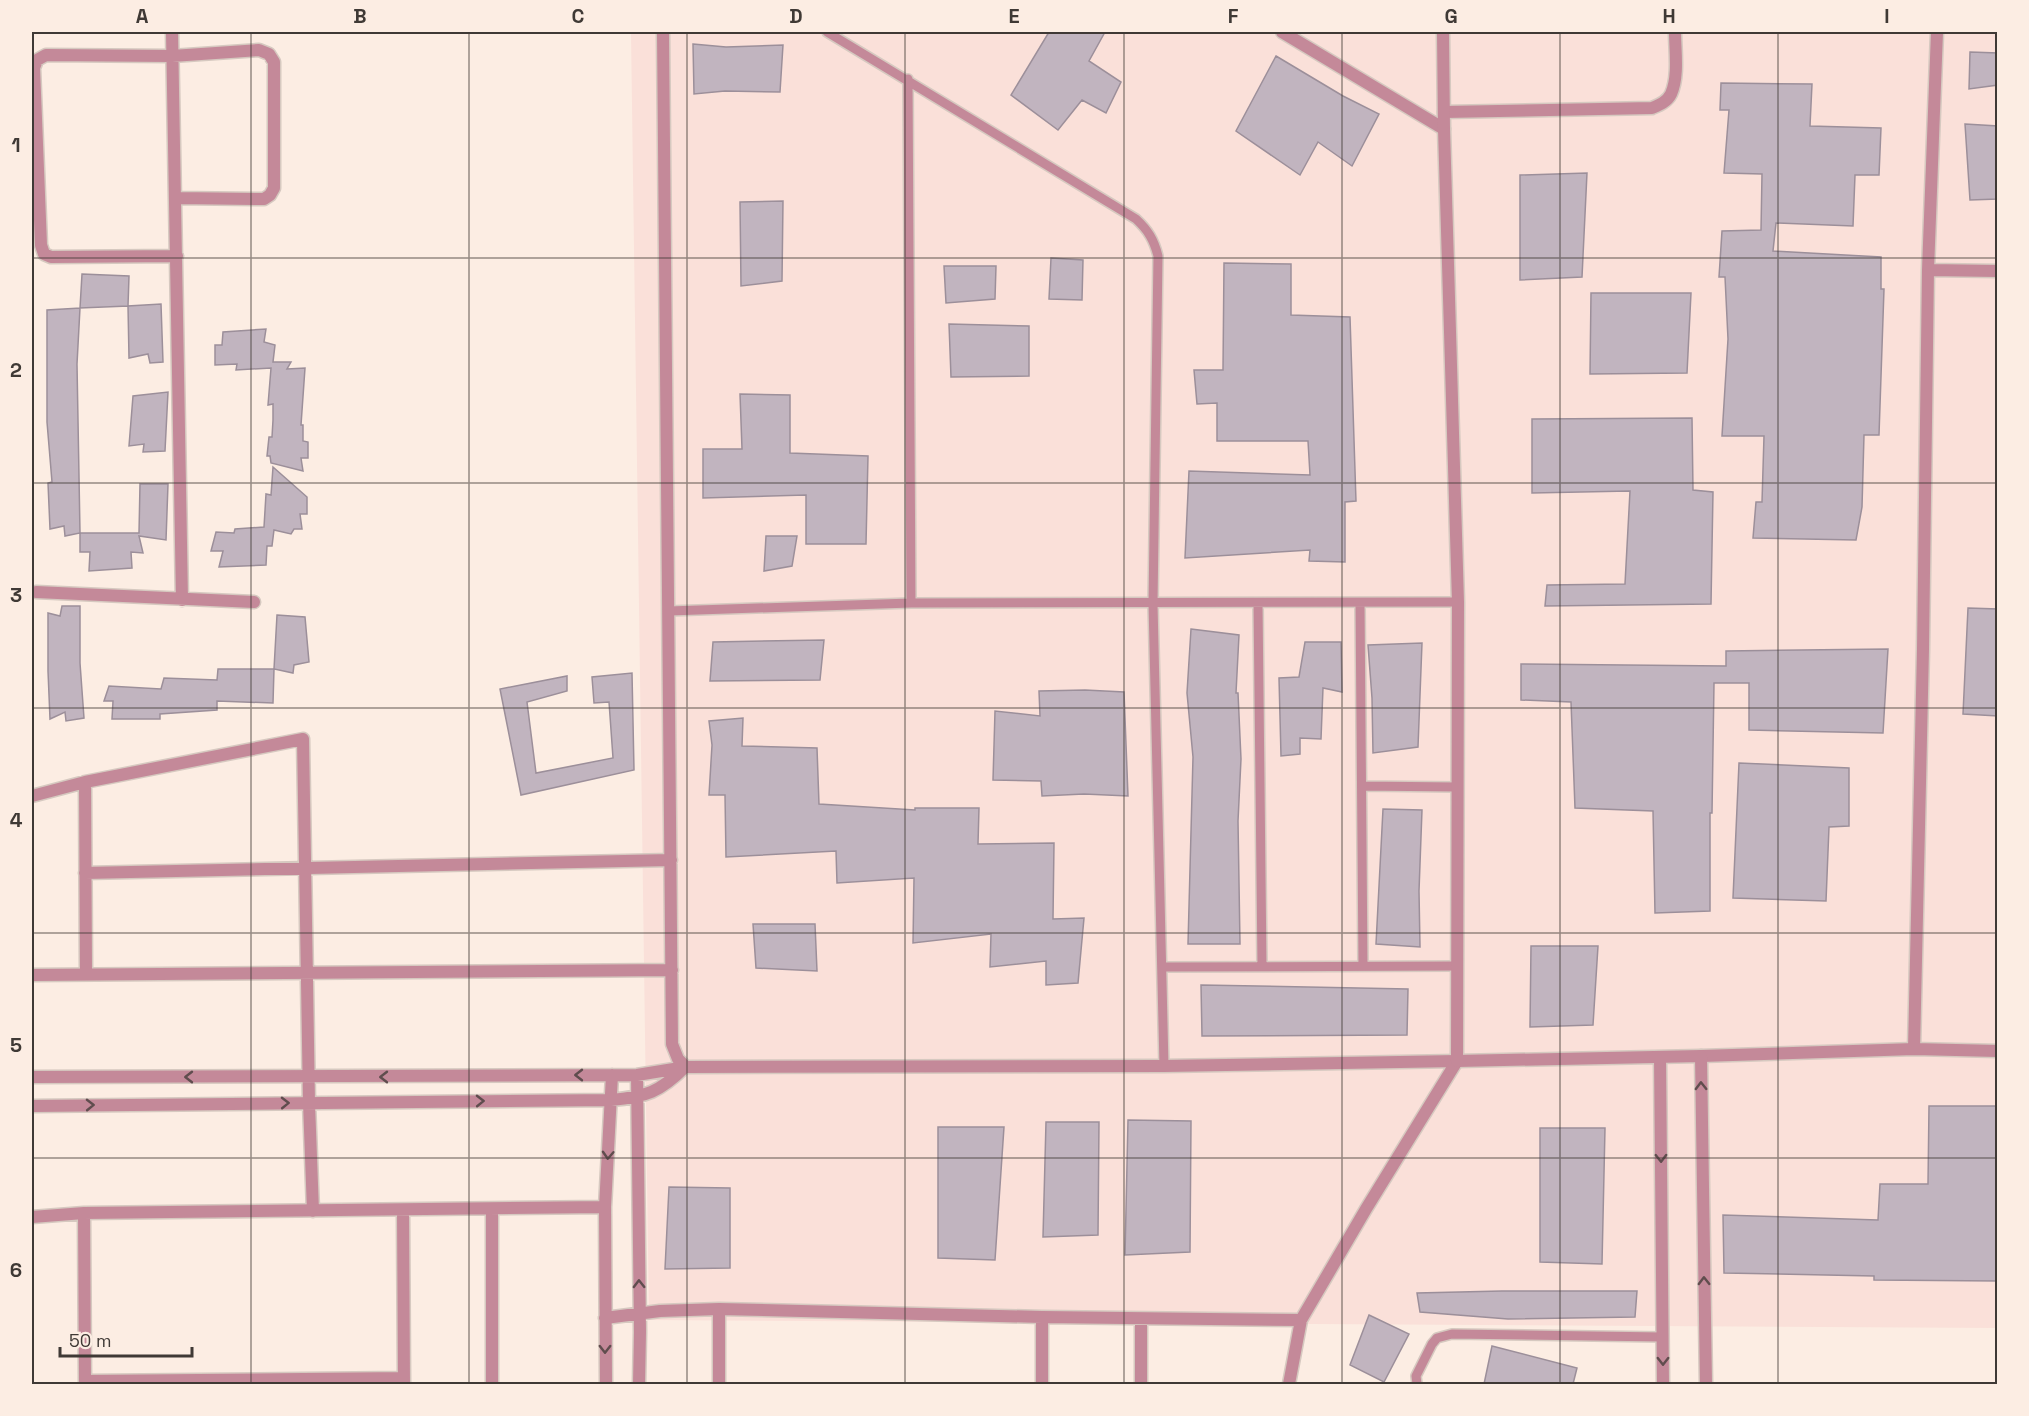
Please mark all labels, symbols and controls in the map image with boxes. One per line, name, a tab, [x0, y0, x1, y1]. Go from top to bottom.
text: A	[136, 3, 149, 29]
text: B	[353, 3, 367, 29]
text: C	[572, 3, 585, 29]
text: D	[789, 3, 803, 29]
text: E	[1008, 3, 1020, 29]
text: F	[1228, 3, 1239, 29]
text: G	[1444, 3, 1458, 29]
text: H	[1662, 3, 1676, 29]
text: I	[1884, 3, 1890, 29]
text: 1	[11, 132, 21, 158]
text: 2	[10, 357, 22, 383]
text: 3	[10, 582, 22, 608]
text: 4	[10, 807, 23, 833]
text: 5	[10, 1032, 22, 1058]
one-way arrow	[574, 1069, 583, 1081]
one-way arrow	[184, 1071, 193, 1083]
one-way arrow	[379, 1071, 388, 1083]
one-way arrow	[1695, 1081, 1707, 1090]
one-way arrow	[475, 1095, 484, 1107]
one-way arrow	[280, 1097, 289, 1110]
one-way arrow	[85, 1099, 94, 1111]
one-way arrow	[602, 1150, 615, 1159]
one-way arrow	[1655, 1153, 1667, 1162]
text: 6	[10, 1257, 22, 1283]
one-way arrow	[1698, 1276, 1710, 1285]
one-way arrow	[633, 1280, 645, 1289]
scale bar	[60, 1320, 192, 1358]
text: 50 m	[69, 1329, 111, 1352]
one-way arrow	[599, 1345, 611, 1354]
one-way arrow	[1657, 1356, 1669, 1365]

